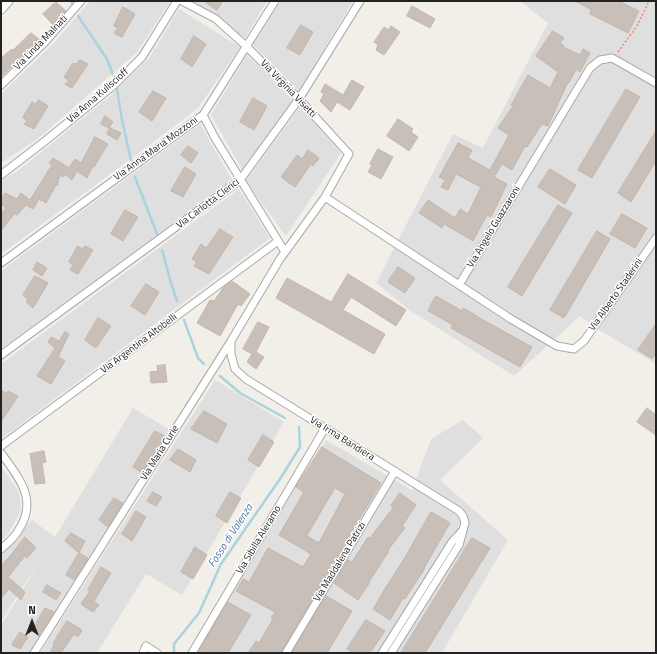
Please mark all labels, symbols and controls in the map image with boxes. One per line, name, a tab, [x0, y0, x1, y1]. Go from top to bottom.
street label: Via Linda Malnati	[12, 13, 70, 73]
street label: Via Virginia Visetti	[257, 58, 319, 120]
street label: Via Anna Kuliscioff	[65, 66, 131, 126]
street label: Via Anna Maria Mozzoni	[112, 114, 200, 184]
street label: Via Carlotta Clerici	[174, 176, 242, 232]
street label: Via Angelo Guazzaroni	[465, 184, 523, 270]
street label: Via Alberto Staderini	[587, 256, 645, 334]
street label: Via Argentina Altobelli	[98, 311, 180, 377]
street label: Via Irma Bandiera	[307, 414, 377, 464]
street label: Via Maria Curie	[138, 423, 182, 483]
water label: Fosso di Valenza	[206, 502, 256, 570]
street label: Via Sibilla Aleramo	[234, 504, 284, 576]
street label: Via Maddalena Patrizi	[311, 520, 369, 604]
north arrow	[12, 602, 52, 642]
text: N	[28, 602, 36, 618]

